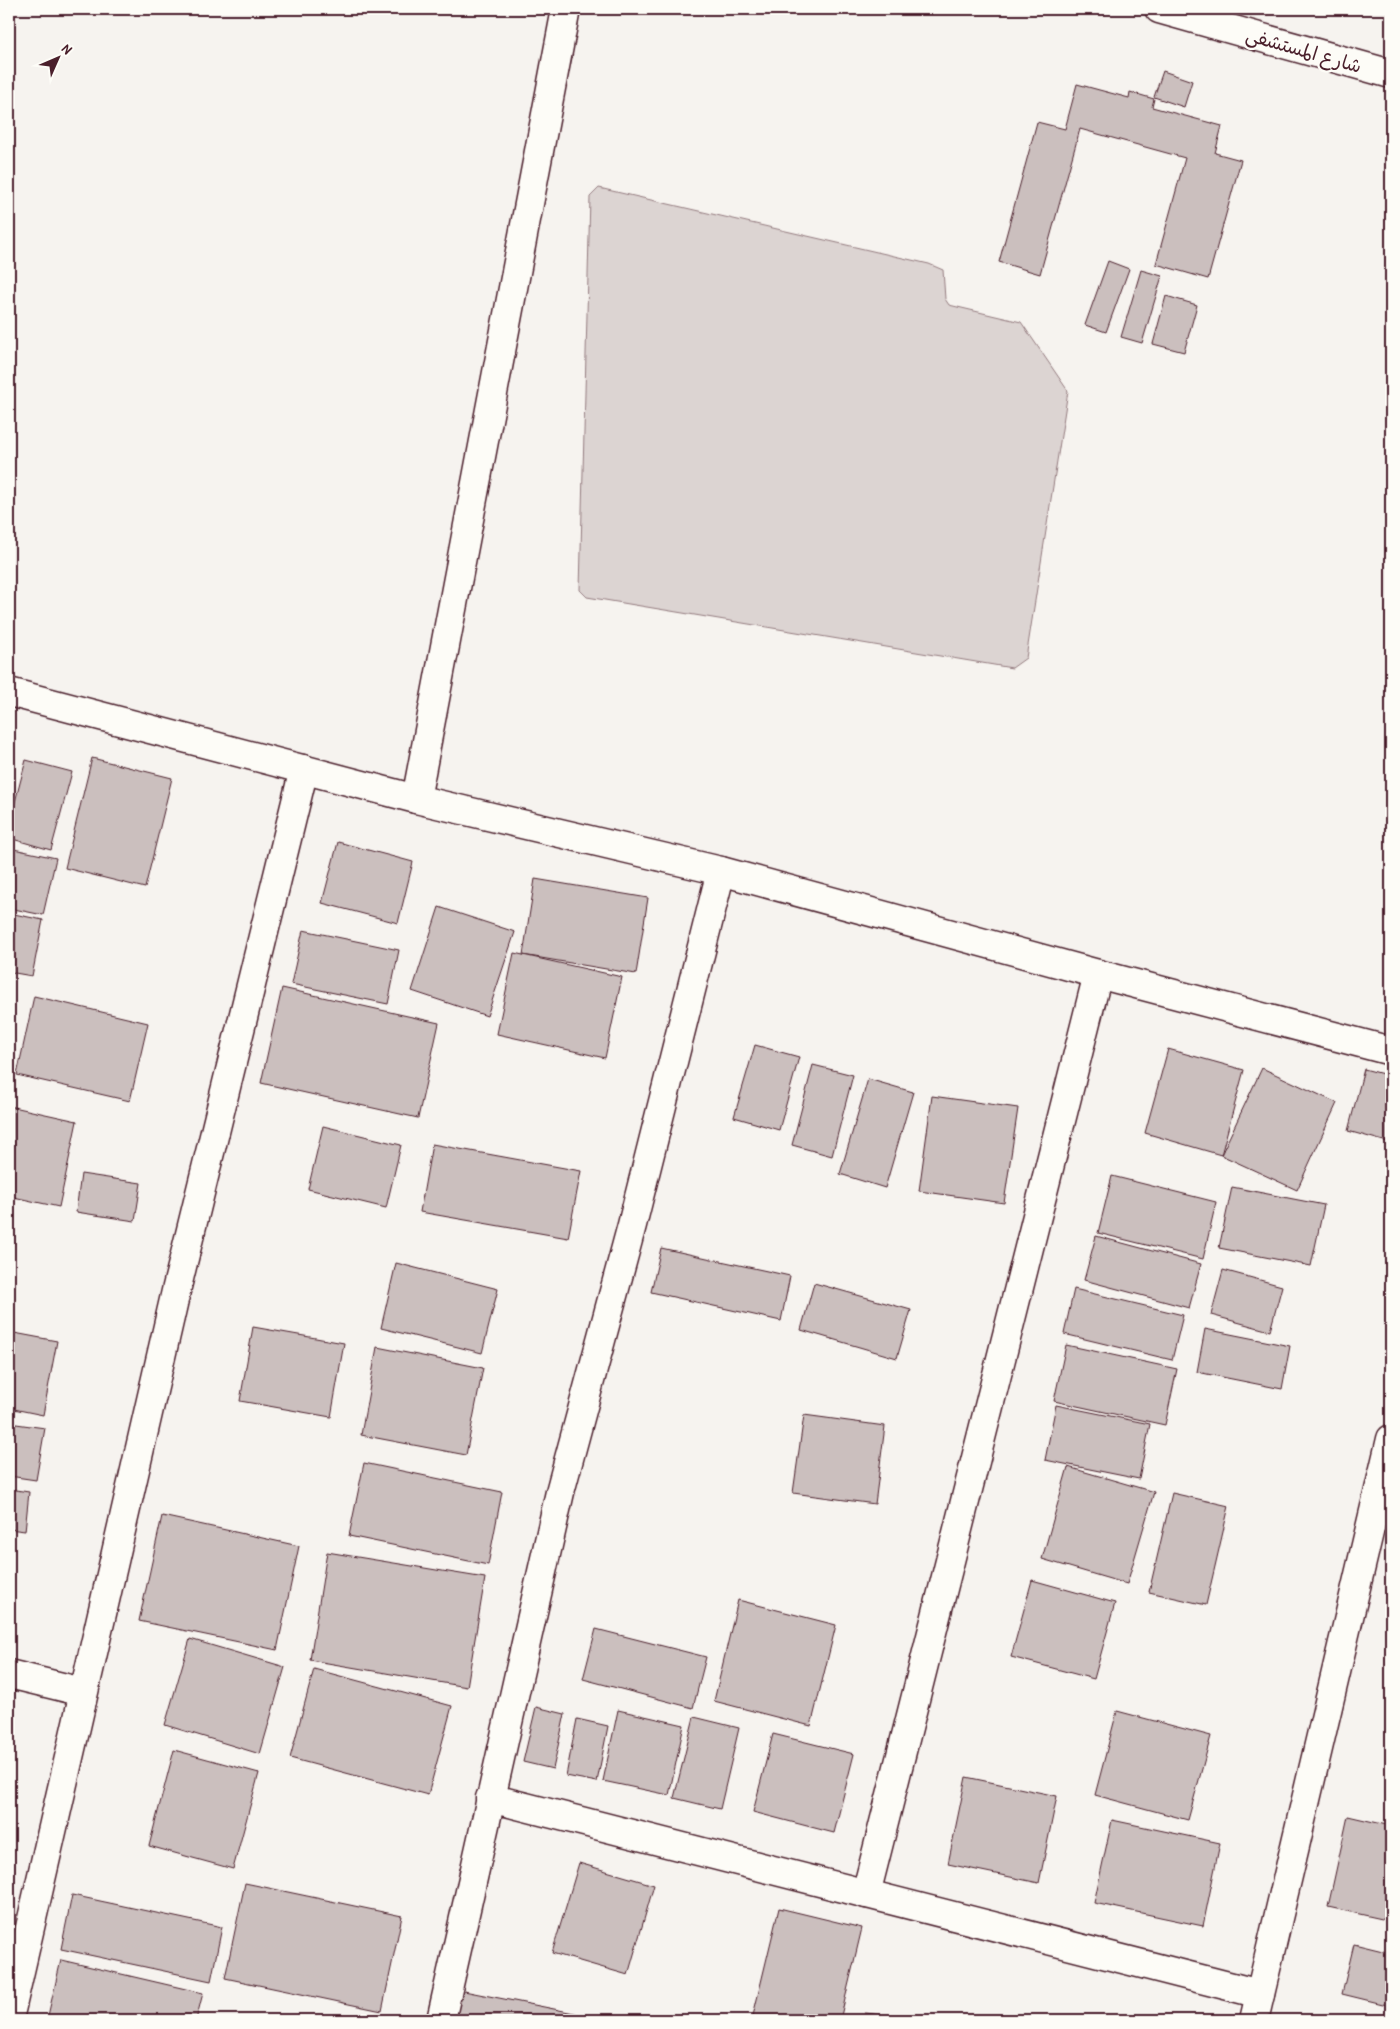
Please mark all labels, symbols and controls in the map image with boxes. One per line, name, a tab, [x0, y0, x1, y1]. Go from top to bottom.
street label: شارع المستشفى	[1243, 21, 1365, 80]
north arrow	[32, 32, 82, 82]
text: N	[58, 39, 77, 58]

